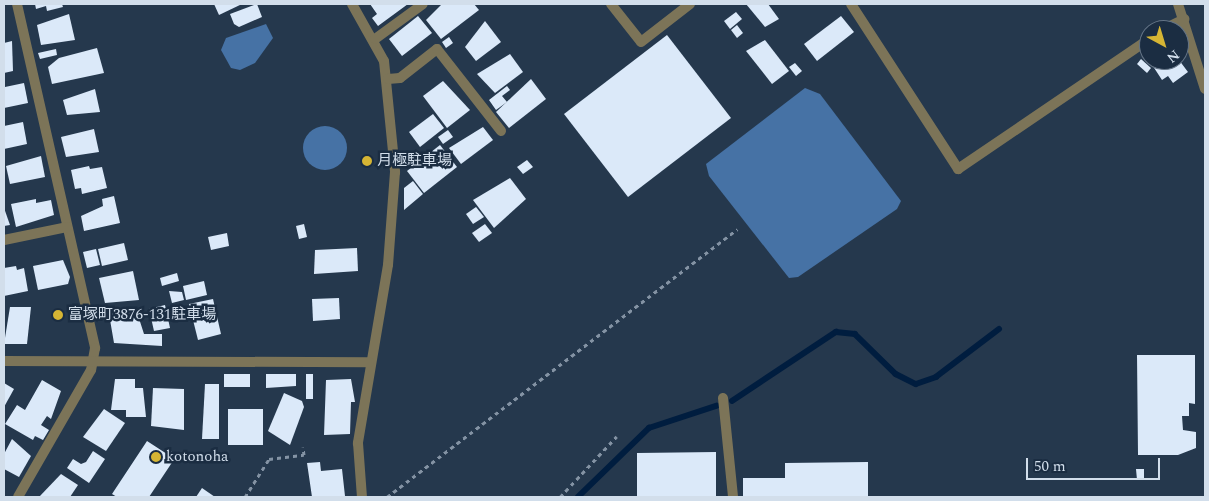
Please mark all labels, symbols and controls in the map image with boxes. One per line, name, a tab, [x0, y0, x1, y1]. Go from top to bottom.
north arrow	[1139, 20, 1189, 70]
text: N	[1162, 45, 1184, 68]
place label: 月極駐車場	[377, 152, 452, 170]
marker: 月極駐車場	[361, 155, 373, 167]
place label: 富塚町3876-131駐車場	[68, 306, 216, 324]
marker: 富塚町3876-131駐車場	[52, 309, 64, 321]
place label: kotonoha	[166, 448, 228, 466]
scale bar	[1029, 448, 1163, 480]
marker: kotonoha	[150, 451, 162, 463]
text: 50 m	[1034, 455, 1066, 478]

